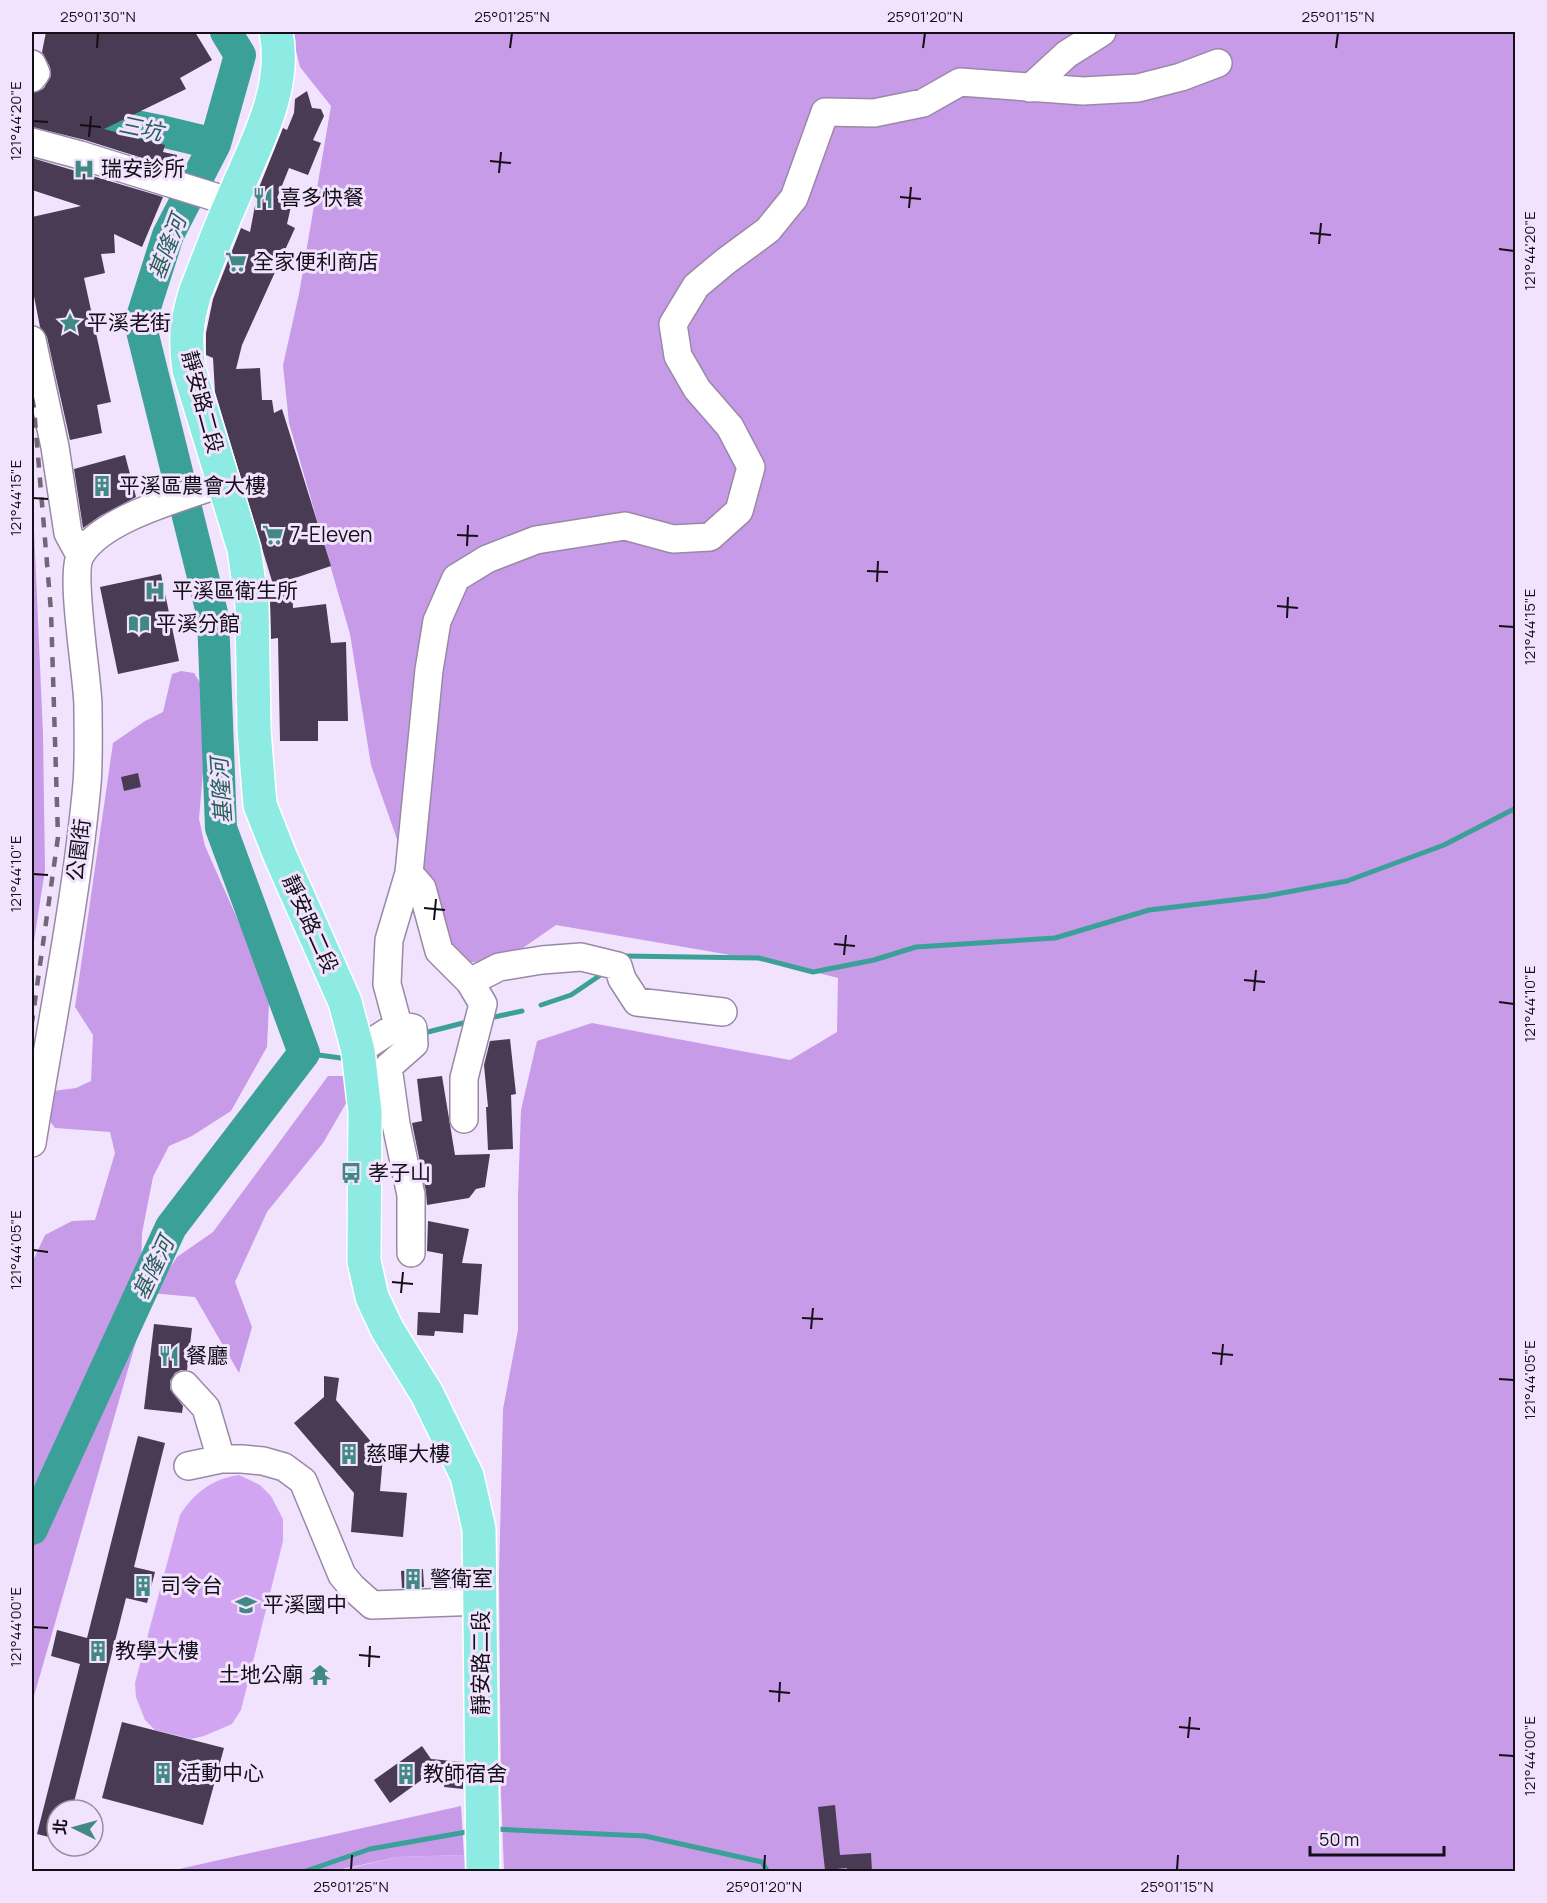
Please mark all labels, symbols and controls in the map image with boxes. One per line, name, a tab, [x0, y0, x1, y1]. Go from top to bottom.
text: 25°01'30"N	[60, 6, 136, 27]
text: 25°01'25"N	[474, 6, 550, 27]
text: 25°01'20"N	[887, 6, 963, 27]
text: 25°01'15"N	[1302, 6, 1374, 27]
text: 121°44'20"E	[5, 81, 26, 161]
water label: 三坑	[116, 109, 169, 148]
place label: 瑞安診所	[101, 154, 185, 182]
hospital icon: 瑞安診所	[72, 157, 96, 181]
place label: 喜多快餐	[280, 183, 364, 211]
restaurant icon: 喜多快餐	[251, 186, 275, 210]
water label: 基隆河	[141, 207, 194, 283]
text: 121°44'20"E	[1519, 211, 1540, 291]
place label: 全家便利商店	[253, 247, 379, 275]
supermarket icon: 全家便利商店	[224, 250, 248, 274]
place label: 平溪老街	[87, 308, 171, 336]
place icon: 平溪老街	[58, 311, 82, 335]
street label: 靜安路二段	[176, 347, 230, 456]
text: 121°44'15"E	[5, 460, 26, 536]
place label: 平溪區農會大樓	[119, 471, 266, 499]
building icon: 平溪區農會大樓	[90, 474, 114, 498]
place label: 7-Eleven	[290, 520, 373, 548]
supermarket icon: 7-Eleven	[261, 523, 285, 547]
place label: 平溪區衛生所	[172, 576, 298, 604]
hospital icon: 平溪區衛生所	[143, 579, 167, 603]
text: 121°44'15"E	[1519, 589, 1540, 665]
place label: 平溪分館	[156, 609, 240, 637]
library icon: 平溪分館	[127, 612, 151, 636]
water label: 基隆河	[203, 753, 238, 825]
street label: 公園街	[60, 817, 96, 883]
text: 121°44'10"E	[5, 835, 26, 913]
street label: 靜安路二段	[277, 870, 345, 977]
text: 121°44'10"E	[1519, 965, 1540, 1043]
place label: 孝子山	[368, 1158, 431, 1186]
bus stop icon: 孝子山	[339, 1161, 363, 1185]
text: 121°44'05"E	[5, 1210, 26, 1290]
water label: 基隆河	[125, 1228, 182, 1304]
text: 121°44'05"E	[1519, 1340, 1540, 1420]
place label: 餐廳	[186, 1341, 228, 1369]
restaurant icon: 餐廳	[157, 1344, 181, 1368]
place label: 慈暉大樓	[366, 1439, 450, 1467]
building icon: 慈暉大樓	[337, 1442, 361, 1466]
place label: 警衛室	[430, 1564, 493, 1592]
building icon: 警衛室	[401, 1567, 425, 1591]
place label: 司令台	[160, 1571, 223, 1599]
building icon: 司令台	[131, 1574, 155, 1598]
text: 121°44'00"E	[5, 1587, 26, 1667]
place label: 平溪國中	[263, 1590, 347, 1618]
school or university icon: 平溪國中	[234, 1593, 258, 1617]
street label: 靜安路二段	[466, 1611, 494, 1716]
place label: 教學大樓	[115, 1636, 199, 1664]
building icon: 教學大樓	[86, 1639, 110, 1663]
place label: 土地公廟	[219, 1660, 303, 1688]
temple icon: 土地公廟	[308, 1663, 332, 1687]
text: 121°44'00"E	[1519, 1716, 1540, 1796]
place label: 活動中心	[180, 1758, 264, 1786]
place label: 教師宿舍	[423, 1759, 507, 1787]
building icon: 活動中心	[151, 1761, 175, 1785]
building icon: 教師宿舍	[394, 1762, 418, 1786]
north arrow	[45, 1798, 105, 1858]
text: 北	[48, 1818, 72, 1836]
scale bar	[1310, 1819, 1444, 1857]
text: 50 m	[1319, 1827, 1359, 1851]
text: 25°01'25"N	[313, 1876, 389, 1897]
text: 25°01'20"N	[726, 1876, 802, 1897]
text: 25°01'15"N	[1141, 1876, 1213, 1897]

